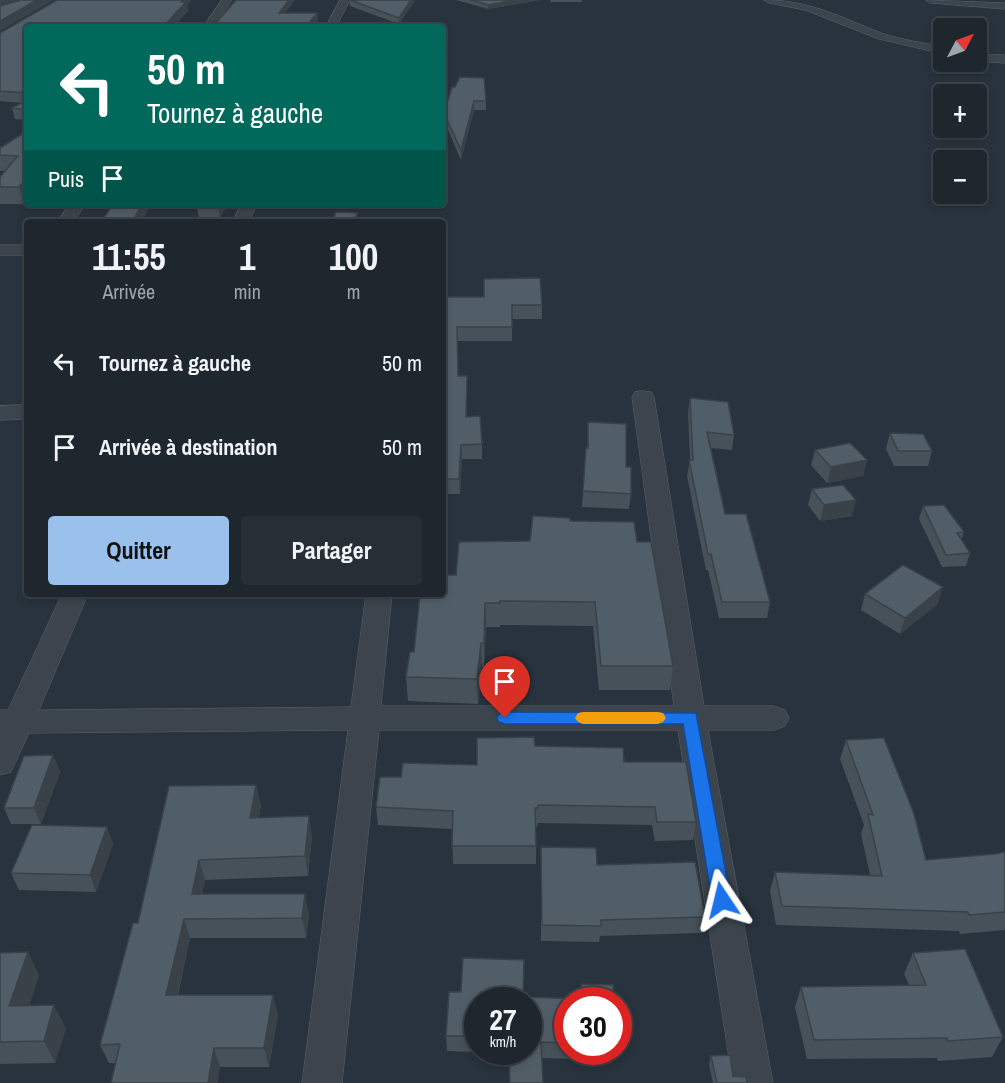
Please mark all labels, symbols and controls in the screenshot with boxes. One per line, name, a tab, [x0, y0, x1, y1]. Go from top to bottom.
north arrow	[933, 18, 987, 72]
map controls	[933, 18, 987, 204]
text: 50 m	[147, 41, 226, 97]
icon: left	[48, 48, 126, 126]
button: +	[933, 84, 987, 138]
text: Tournez à gauche	[147, 95, 323, 131]
button: −	[933, 150, 987, 204]
icon: arrive	[96, 162, 129, 195]
text: Puis	[48, 164, 84, 194]
text: 11:55	[92, 233, 166, 281]
text: 1	[239, 233, 256, 281]
text: 100	[329, 233, 378, 281]
text: Arrivée	[102, 278, 155, 305]
text: min	[234, 278, 261, 305]
text: m	[347, 278, 360, 305]
icon: left	[48, 347, 81, 380]
text: Tournez à gauche	[99, 348, 251, 378]
text: 50 m	[382, 348, 422, 378]
icon: arrive	[48, 431, 81, 464]
text: Arrivée à destination	[99, 432, 277, 462]
text: 50 m	[382, 432, 422, 462]
button: Quitter	[48, 516, 229, 585]
button: Partager	[241, 516, 422, 585]
pin	[479, 656, 530, 718]
icon: arrive	[488, 665, 521, 698]
position arrow	[690, 868, 754, 932]
speed limit sign: 30	[554, 987, 632, 1065]
text: 27	[489, 999, 517, 1039]
text: km/h	[490, 1031, 516, 1052]

